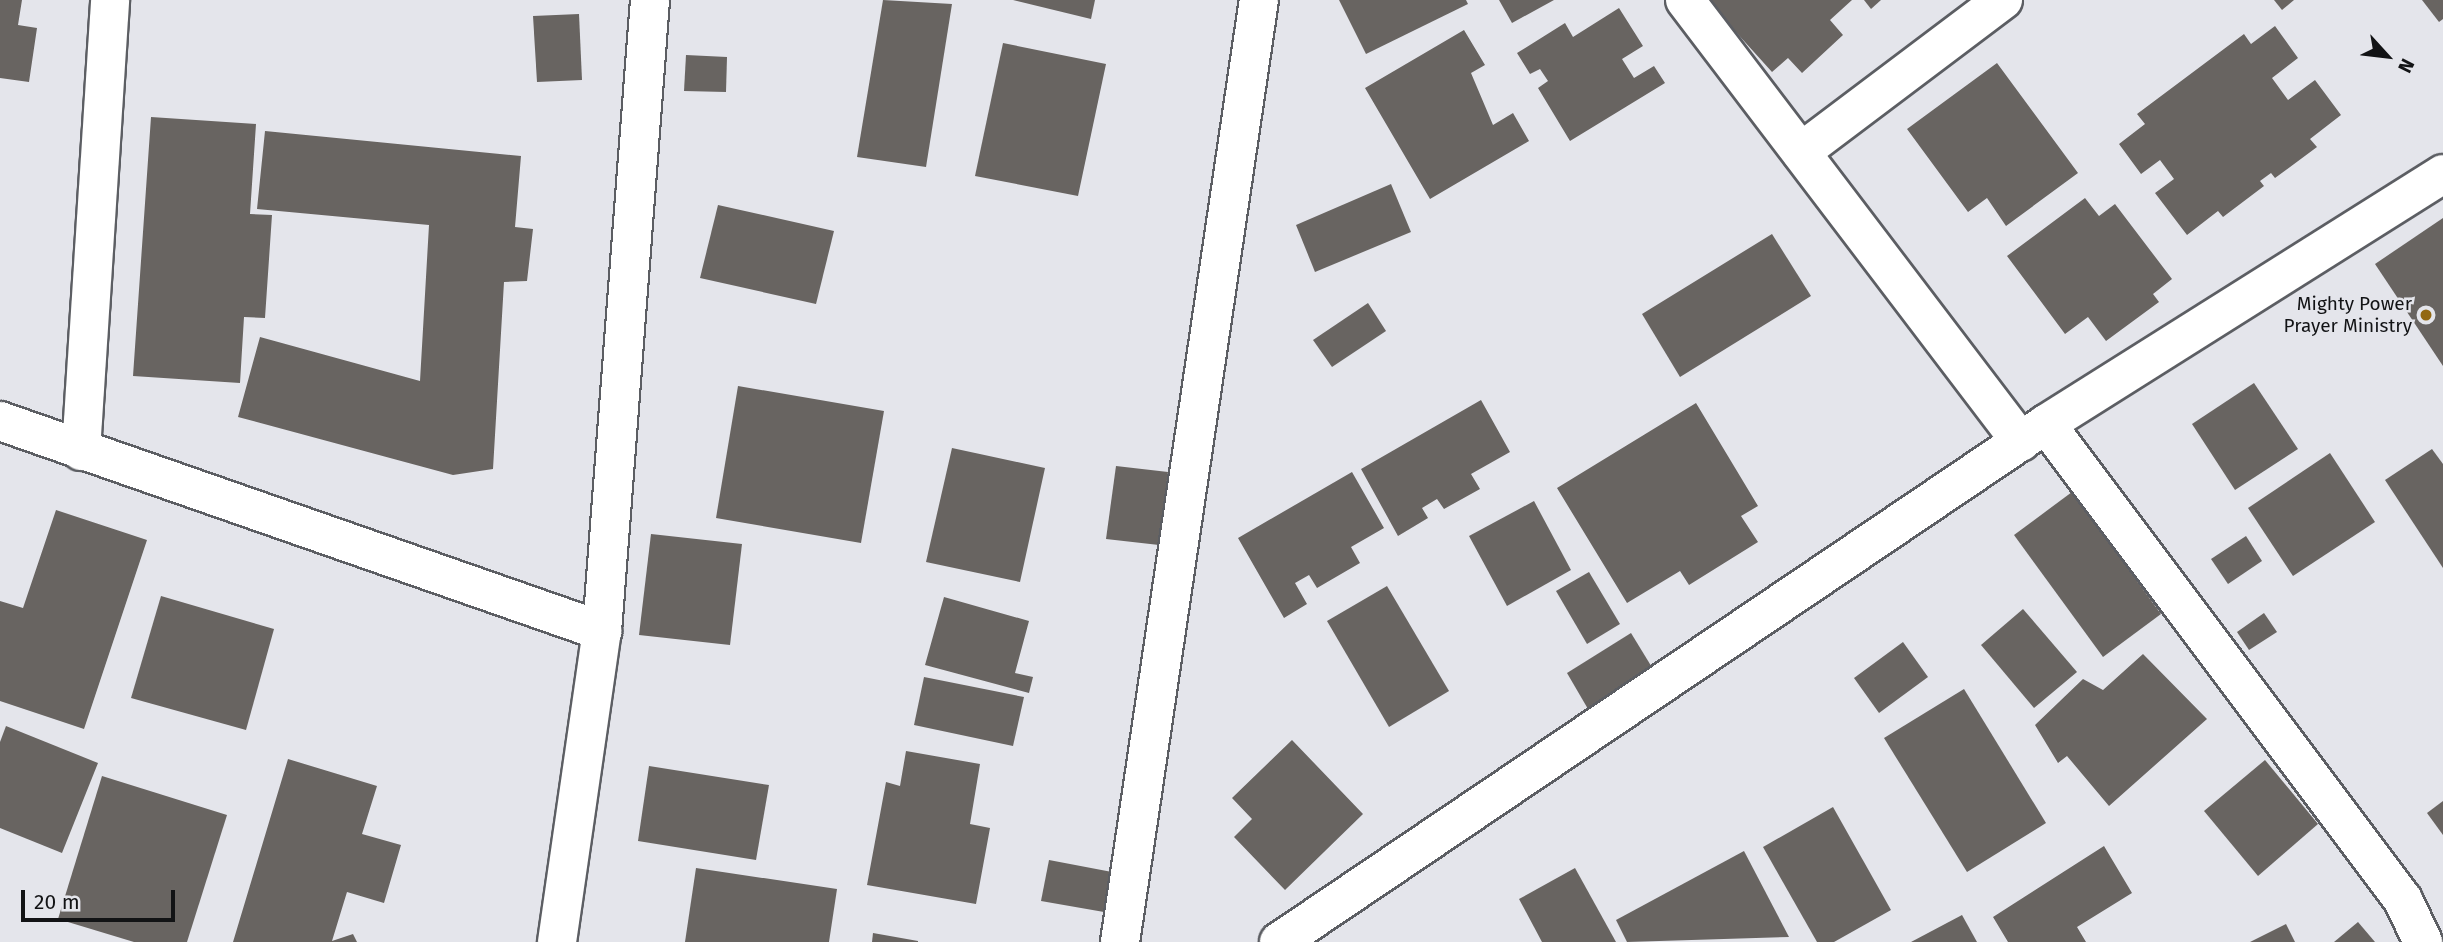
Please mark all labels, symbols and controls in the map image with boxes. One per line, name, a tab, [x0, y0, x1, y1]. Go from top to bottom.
north arrow	[2352, 21, 2422, 91]
text: N	[2393, 55, 2419, 77]
place label: Mighty Power Prayer Ministry	[2284, 293, 2412, 337]
marker: Mighty Power Prayer Ministry	[2418, 307, 2434, 323]
scale bar	[24, 876, 178, 920]
text: 20 m	[34, 889, 80, 915]

